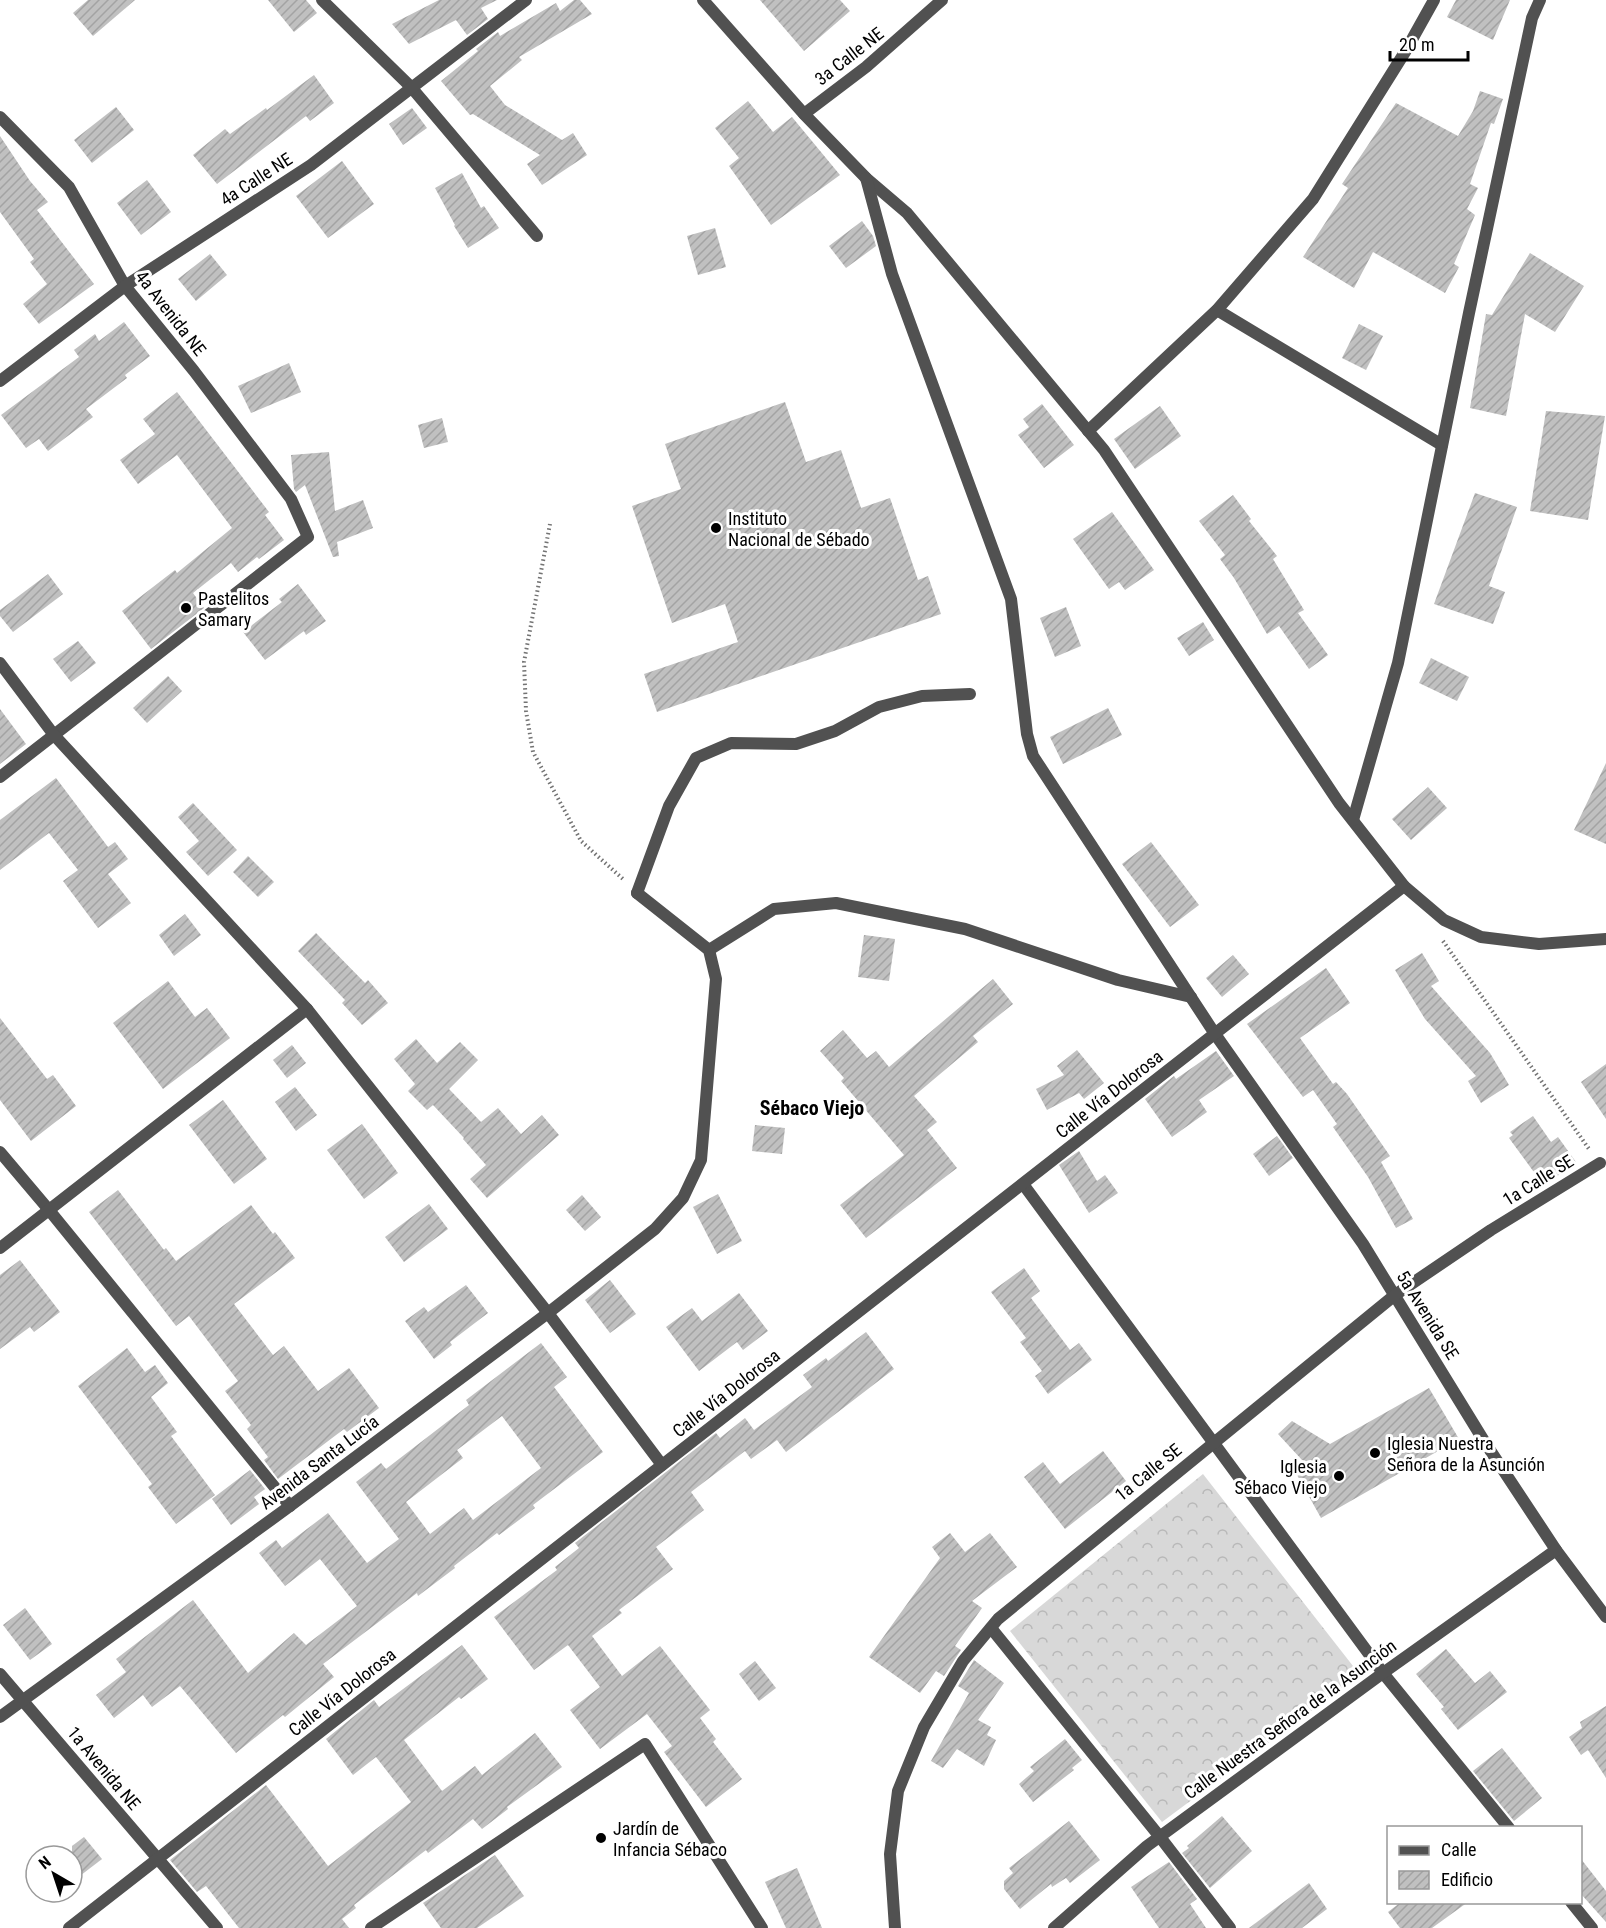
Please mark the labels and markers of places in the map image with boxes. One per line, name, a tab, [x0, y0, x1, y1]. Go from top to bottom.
place label: Instituto Nacional de Sébado	[728, 508, 870, 550]
marker: Instituto Nacional de Sébado	[709, 521, 723, 535]
place label: Pastelitos Samary	[198, 588, 269, 630]
marker: Pastelitos Samary	[179, 601, 193, 615]
place label: Iglesia Nuestra Señora de la Asunción	[1387, 1433, 1545, 1475]
marker: Iglesia Nuestra Señora de la Asunción	[1368, 1446, 1382, 1460]
place label: Iglesia Sébaco Viejo	[1235, 1456, 1327, 1498]
marker: Iglesia Sébaco Viejo	[1332, 1469, 1346, 1483]
place label: Jardín de Infancia Sébaco	[613, 1818, 727, 1860]
marker: Jardín de Infancia Sébaco	[594, 1831, 608, 1845]

